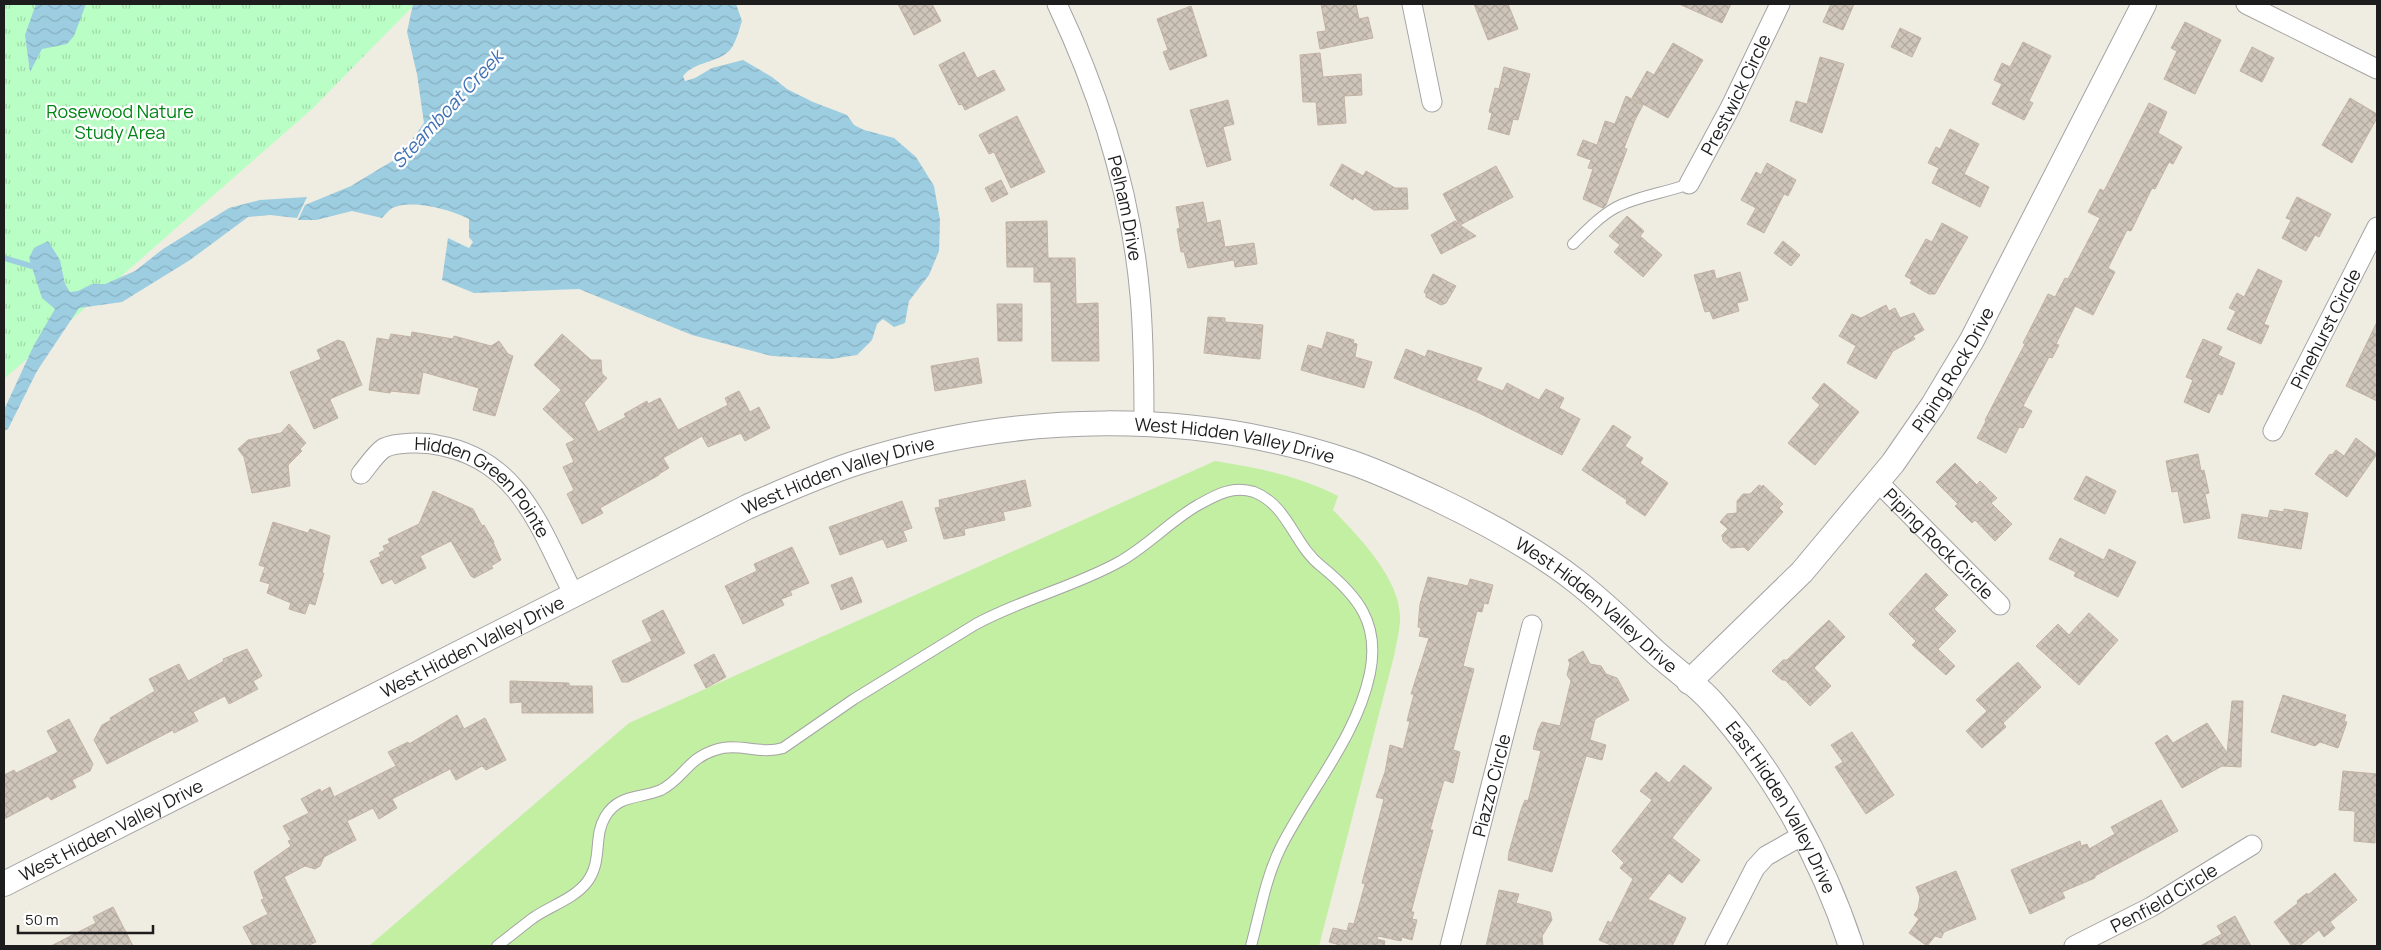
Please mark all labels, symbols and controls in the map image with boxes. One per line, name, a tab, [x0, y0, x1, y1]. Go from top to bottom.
street label: Prestwick Circle	[1695, 30, 1776, 159]
water label: Steamboat Creek	[385, 42, 510, 174]
park label: Rosewood Nature Study Area	[46, 99, 194, 144]
street label: Pelham Drive	[1103, 153, 1148, 262]
street label: Pinehurst Circle	[2285, 264, 2366, 393]
street label: Piping Rock Drive	[1906, 303, 1999, 436]
street label: West Hidden Valley Drive	[1134, 412, 1338, 468]
street label: West Hidden Valley Drive	[738, 430, 937, 520]
street label: Hidden Green Pointe	[414, 431, 556, 542]
street label: Piping Rock Circle	[1879, 483, 1999, 604]
street label: West Hidden Valley Drive	[1511, 531, 1683, 678]
street label: West Hidden Valley Drive	[376, 590, 568, 703]
street label: East Hidden Valley Drive	[1721, 716, 1842, 897]
street label: Piazzo Circle	[1466, 731, 1516, 839]
street label: West Hidden Valley Drive	[15, 773, 207, 886]
street label: Penfield Circle	[2106, 857, 2222, 938]
scale bar	[18, 902, 152, 934]
text: 50 m	[25, 909, 59, 930]

